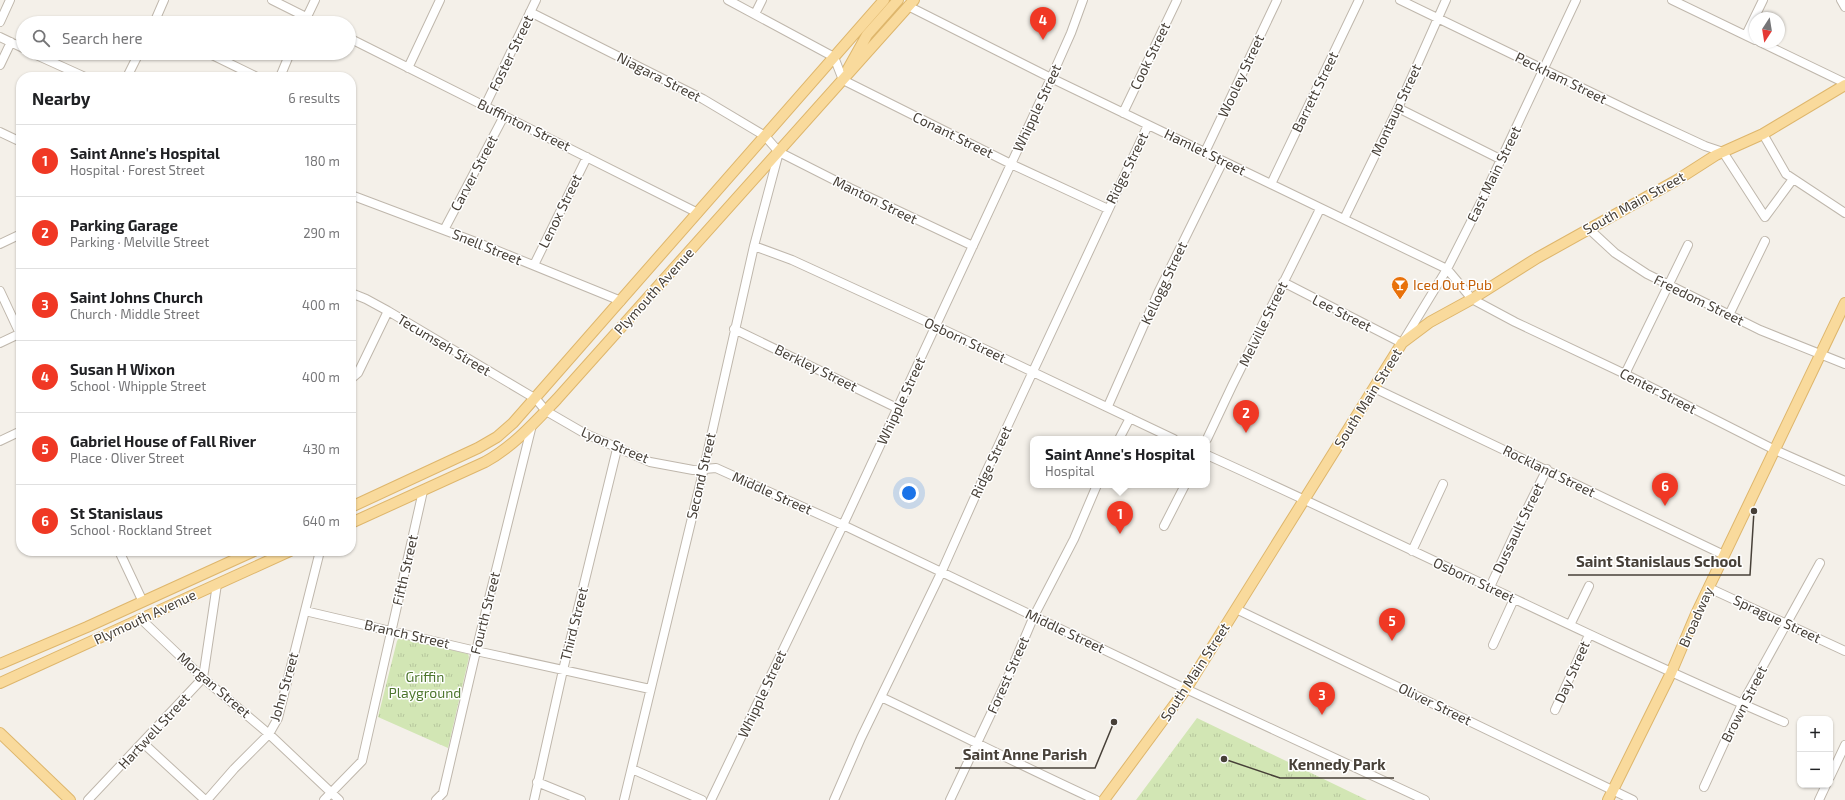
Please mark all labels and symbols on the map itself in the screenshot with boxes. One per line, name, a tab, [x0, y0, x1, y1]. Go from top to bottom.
pin: 4	[1030, 7, 1056, 40]
street label: Foster Street	[485, 12, 536, 94]
north arrow	[1749, 12, 1785, 48]
street label: Cook Street	[1126, 19, 1173, 92]
street label: Wooley Street	[1214, 32, 1267, 120]
street label: Niagara Street	[614, 48, 704, 105]
street label: Peckham Street	[1513, 48, 1610, 107]
street label: Barrett Street	[1288, 49, 1341, 135]
street label: Whipple Street	[1009, 61, 1064, 154]
street label: Montaup Street	[1367, 61, 1424, 158]
street label: Buffinton Street	[475, 95, 573, 154]
street label: Conant Street	[910, 108, 996, 161]
street label: East Main Street	[1463, 123, 1524, 225]
street label: Hamlet Street	[1162, 125, 1249, 179]
street label: Ridge Street	[1102, 129, 1151, 206]
street label: Carver Street	[446, 132, 501, 214]
street label: South Main Street	[1580, 167, 1688, 238]
street label: Lenox Street	[534, 171, 585, 250]
street label: Manton Street	[830, 172, 920, 227]
street label: Snell Street	[450, 225, 524, 268]
street label: Kellogg Street	[1137, 239, 1190, 327]
street label: Plymouth Avenue	[610, 244, 697, 338]
street label: Freedom Street	[1651, 270, 1747, 329]
bar icon: Iced Out Pub	[1390, 275, 1410, 300]
place label: Iced Out Pub	[1413, 276, 1492, 293]
street label: Melville Street	[1235, 279, 1290, 369]
street label: Lee Street	[1310, 290, 1375, 335]
street label: Tecumseh Street	[394, 310, 494, 379]
street label: Osborn Street	[922, 313, 1009, 366]
street label: Berkley Street	[772, 340, 860, 395]
street label: South Main Street	[1330, 345, 1405, 451]
street label: Whipple Street	[873, 354, 928, 447]
street label: Center Street	[1617, 364, 1699, 417]
pin: 2	[1233, 400, 1259, 433]
street label: Lyon Street	[579, 423, 652, 466]
street label: Ridge Street	[966, 423, 1015, 500]
street label: Second Street	[682, 431, 719, 521]
street label: Rockland Street	[1500, 441, 1598, 500]
street label: Middle Street	[730, 467, 815, 518]
pin: 6	[1652, 473, 1678, 506]
street label: Dussault Street	[1488, 480, 1547, 576]
your location	[899, 483, 919, 503]
pin: 1	[1107, 501, 1133, 534]
street label: Fifth Street	[388, 533, 421, 607]
callout: Saint Stanislaus School	[1568, 548, 1750, 575]
text: Saint Stanislaus School	[1576, 552, 1742, 570]
street label: Osborn Street	[1431, 553, 1518, 606]
street label: Fourth Street	[466, 570, 503, 656]
street label: Broadway	[1675, 583, 1717, 650]
street label: Plymouth Avenue	[91, 585, 199, 648]
street label: Third Street	[556, 585, 591, 662]
street label: Sprague Street	[1731, 591, 1824, 646]
street label: Middle Street	[1023, 605, 1108, 656]
pin: 5	[1379, 608, 1405, 641]
street label: Branch Street	[363, 615, 451, 652]
street label: South Main Street	[1156, 619, 1233, 724]
street label: Forest Street	[983, 634, 1032, 716]
street label: Day Street	[1550, 638, 1593, 705]
street label: Whipple Street	[734, 647, 789, 740]
street label: Morgan Street	[174, 648, 254, 721]
street label: John Street	[266, 650, 301, 723]
street label: Brown Street	[1717, 663, 1770, 745]
park label: Griffin Playground	[389, 668, 461, 701]
street label: Oliver Street	[1396, 679, 1475, 729]
pin: 3	[1309, 682, 1335, 715]
street label: Hartwell Street	[114, 689, 193, 772]
callout: Saint Anne Parish	[955, 741, 1095, 768]
text: Saint Anne Parish	[963, 745, 1087, 763]
callout: Kennedy Park	[1280, 751, 1394, 778]
text: Kennedy Park	[1288, 755, 1386, 774]

